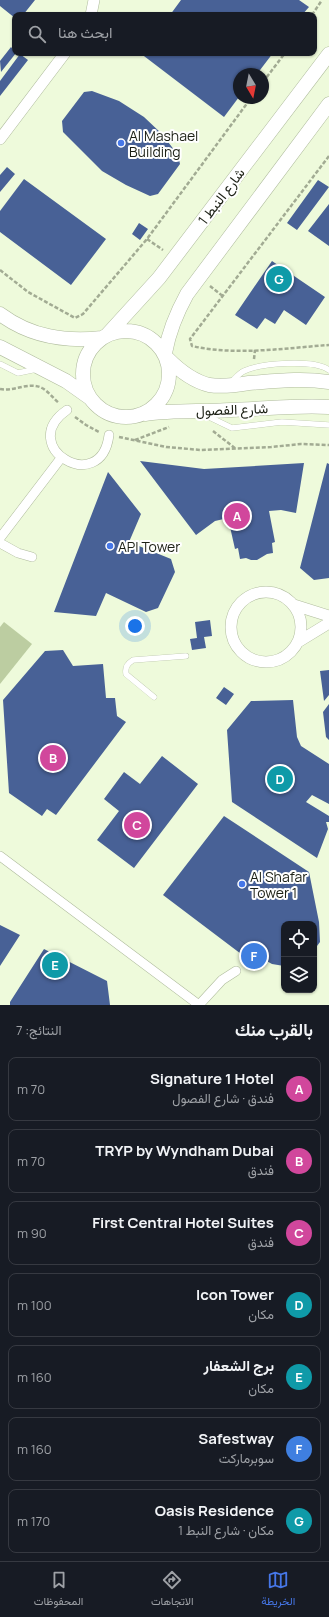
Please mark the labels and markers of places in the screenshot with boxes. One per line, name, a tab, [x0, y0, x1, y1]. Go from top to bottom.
place label: Al Mashael Building	[129, 126, 198, 161]
marker: Al Mashael Building	[116, 138, 126, 148]
pin: G	[266, 264, 292, 294]
pin: A	[224, 501, 250, 531]
place label: API Tower	[118, 537, 180, 556]
marker: API Tower	[105, 541, 115, 551]
pin: B	[40, 743, 66, 773]
pin: D	[267, 764, 293, 794]
pin: C	[124, 810, 150, 840]
place label: Al Shafar Tower 1	[250, 867, 307, 902]
marker: Al Shafar Tower 1	[237, 879, 247, 889]
pin: F	[241, 941, 267, 971]
pin: E	[42, 950, 68, 980]

